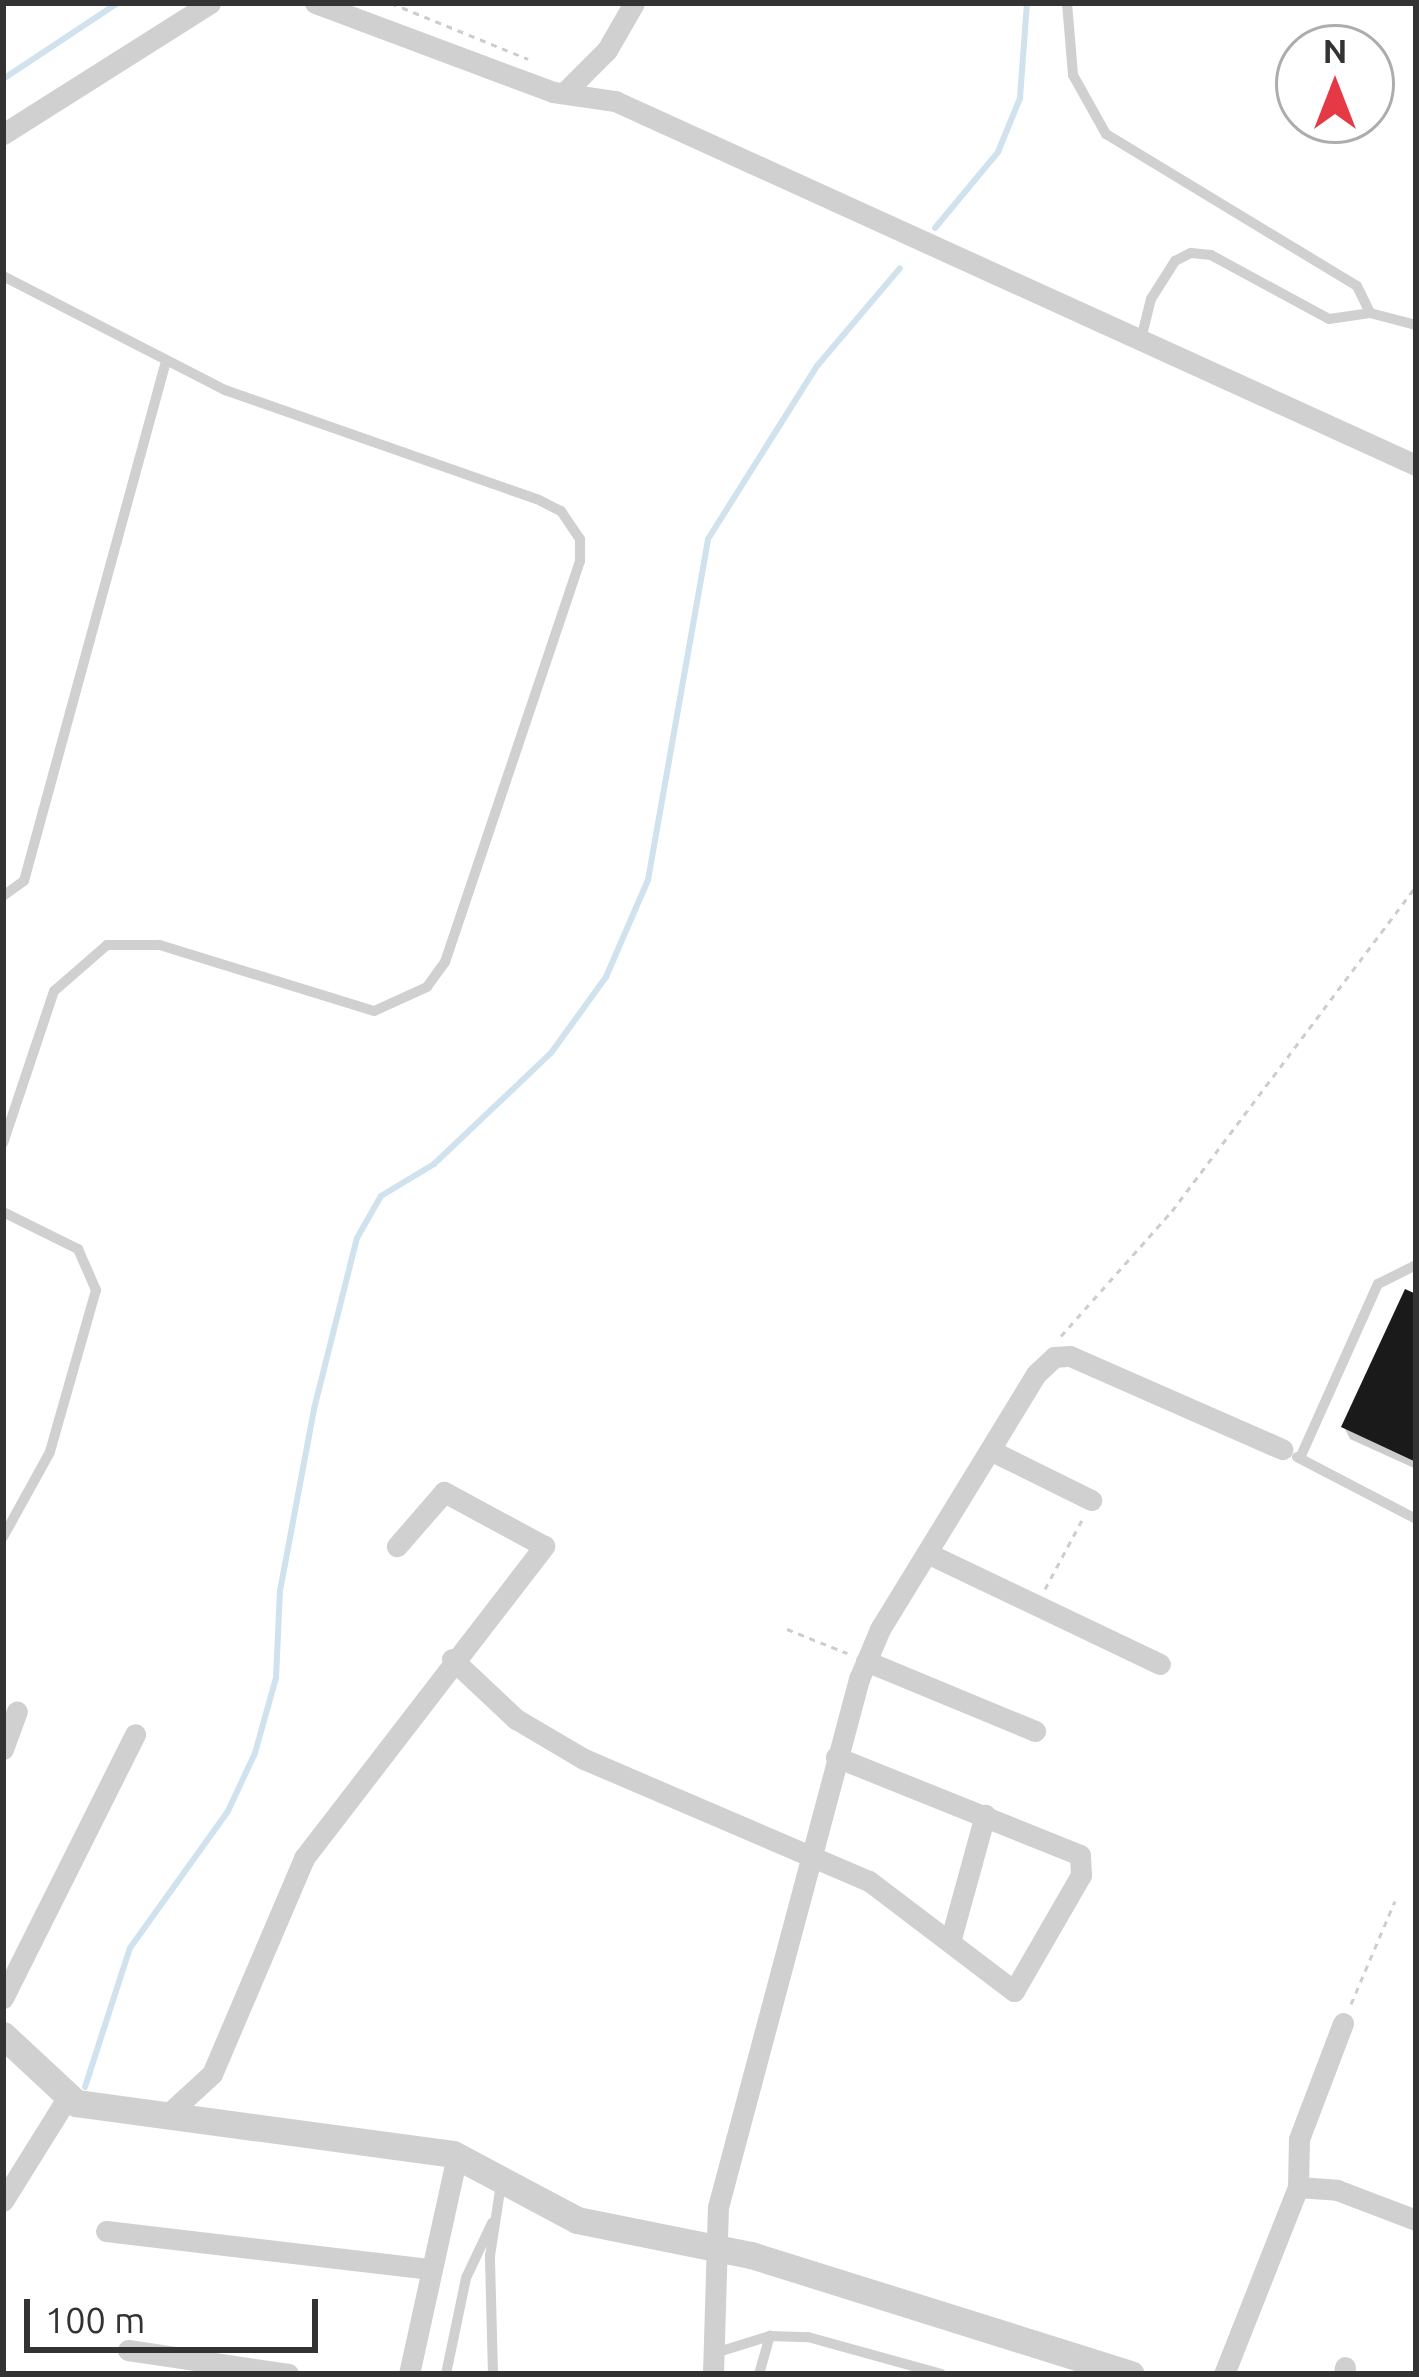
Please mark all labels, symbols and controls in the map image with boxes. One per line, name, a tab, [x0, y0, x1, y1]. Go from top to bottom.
north arrow	[1275, 24, 1395, 144]
text: N	[1323, 32, 1347, 69]
scale bar	[30, 2275, 324, 2349]
text: 100 m	[45, 2299, 145, 2340]

